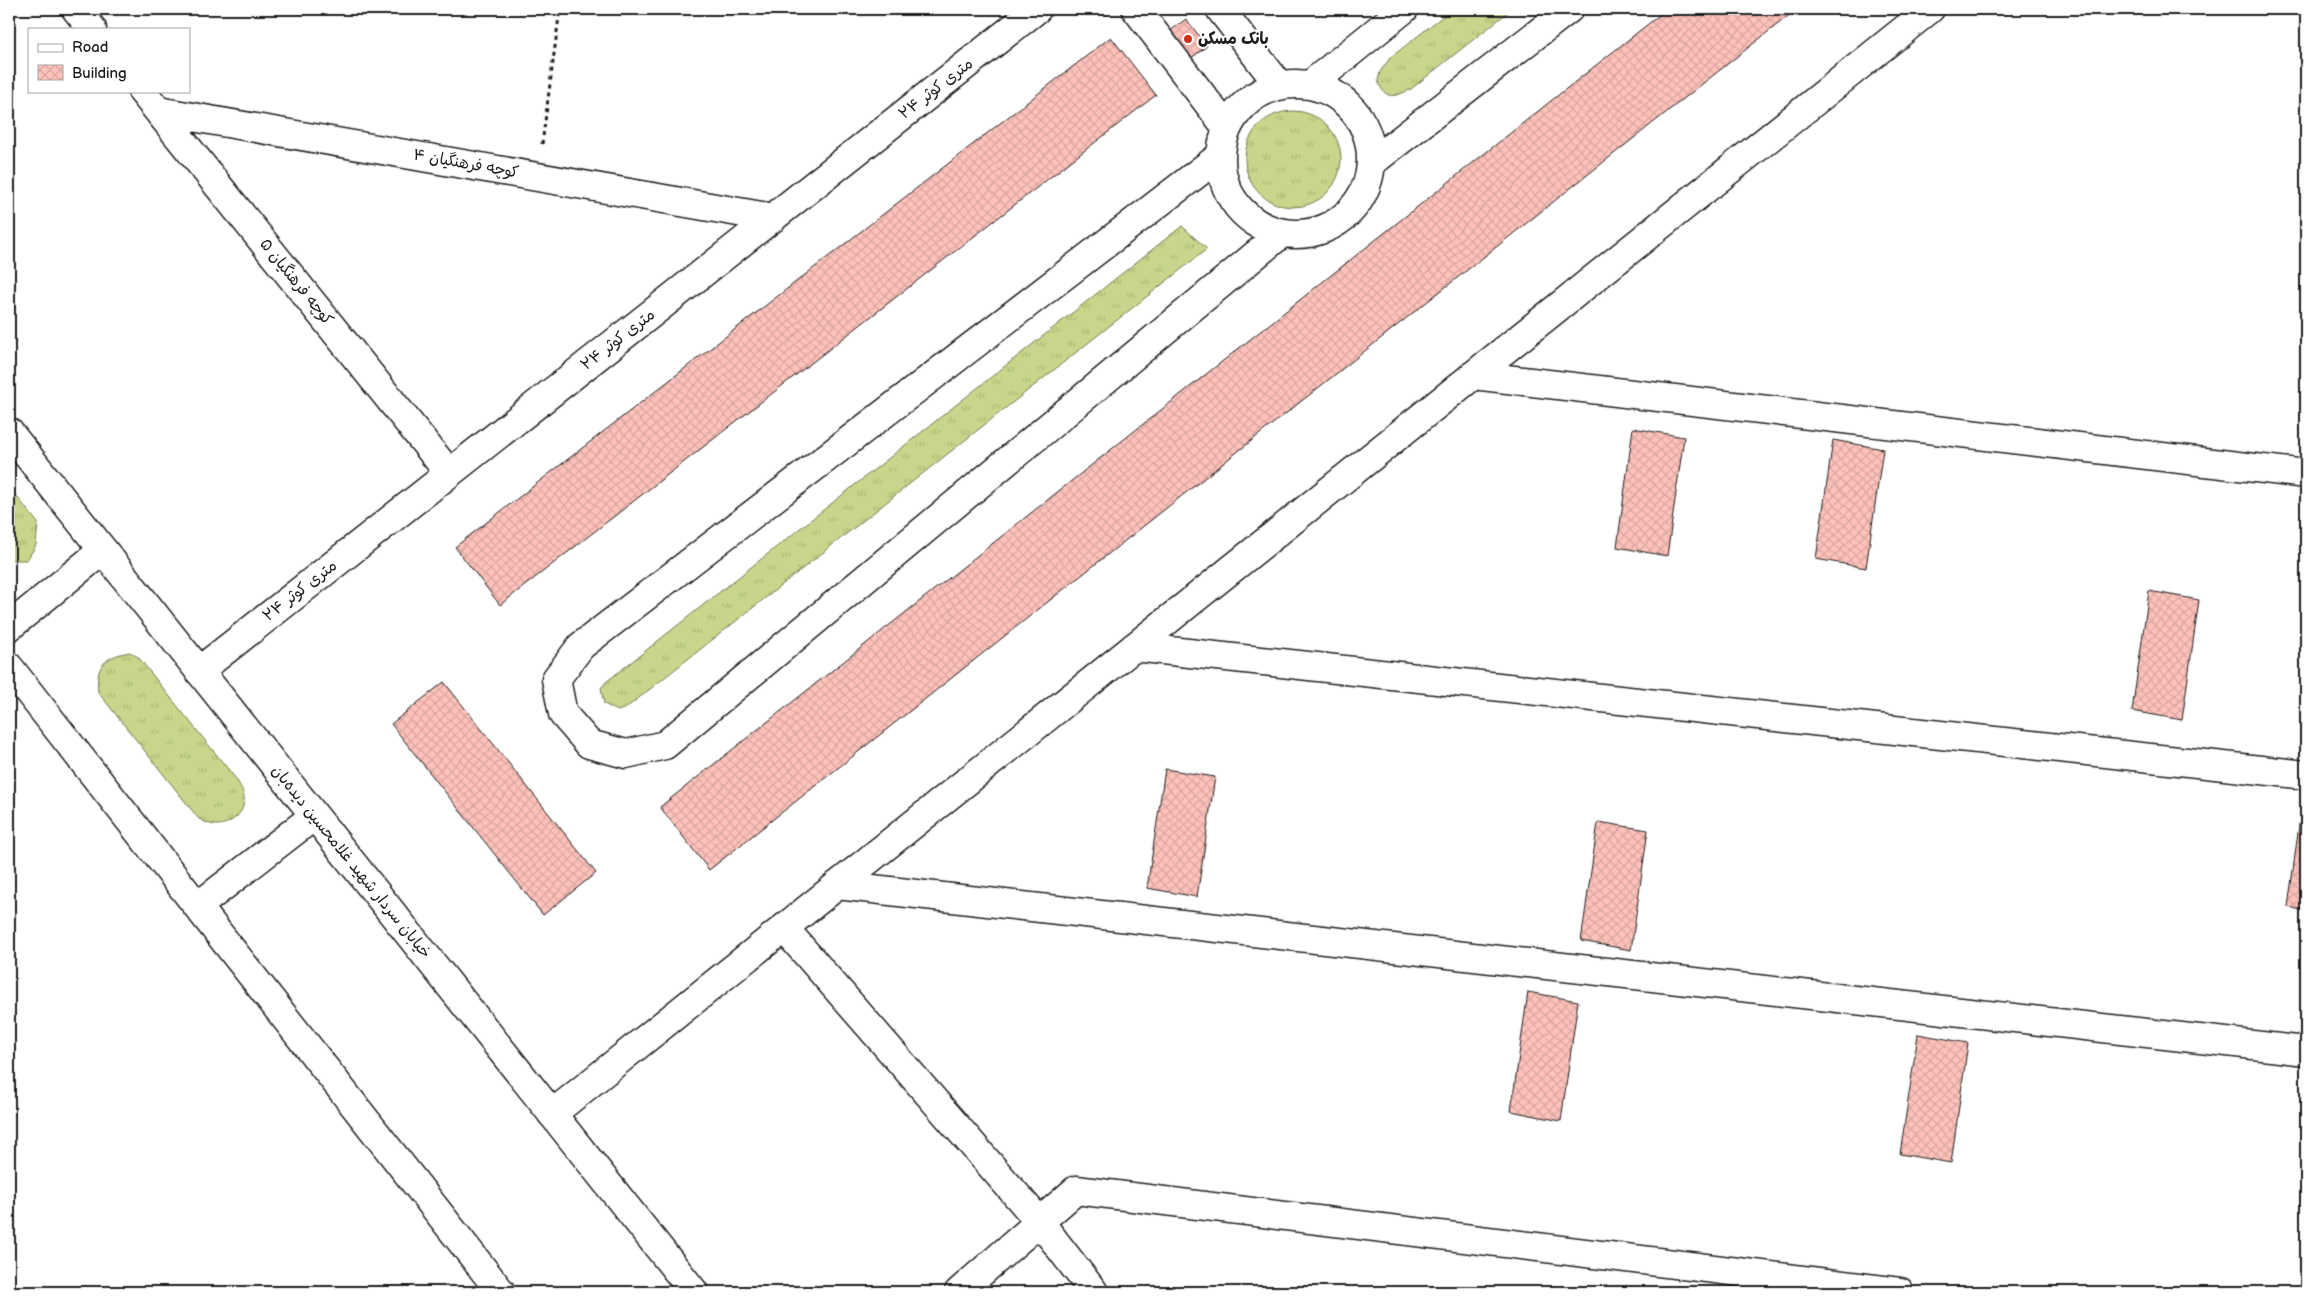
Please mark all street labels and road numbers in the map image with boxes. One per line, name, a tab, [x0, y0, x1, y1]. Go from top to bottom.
street label: ۲۴ متری کوثر	[895, 54, 977, 124]
street label: کوچه فرهنگیان ۴	[412, 144, 521, 183]
street label: کوچه فرهنگیان ۵	[255, 234, 338, 329]
street label: ۲۴ متری کوثر	[577, 305, 659, 375]
street label: ۲۴ متری کوثر	[259, 556, 341, 626]
street label: خیابان سردار شهید غلامحسین دیده‌بان	[267, 762, 435, 962]

